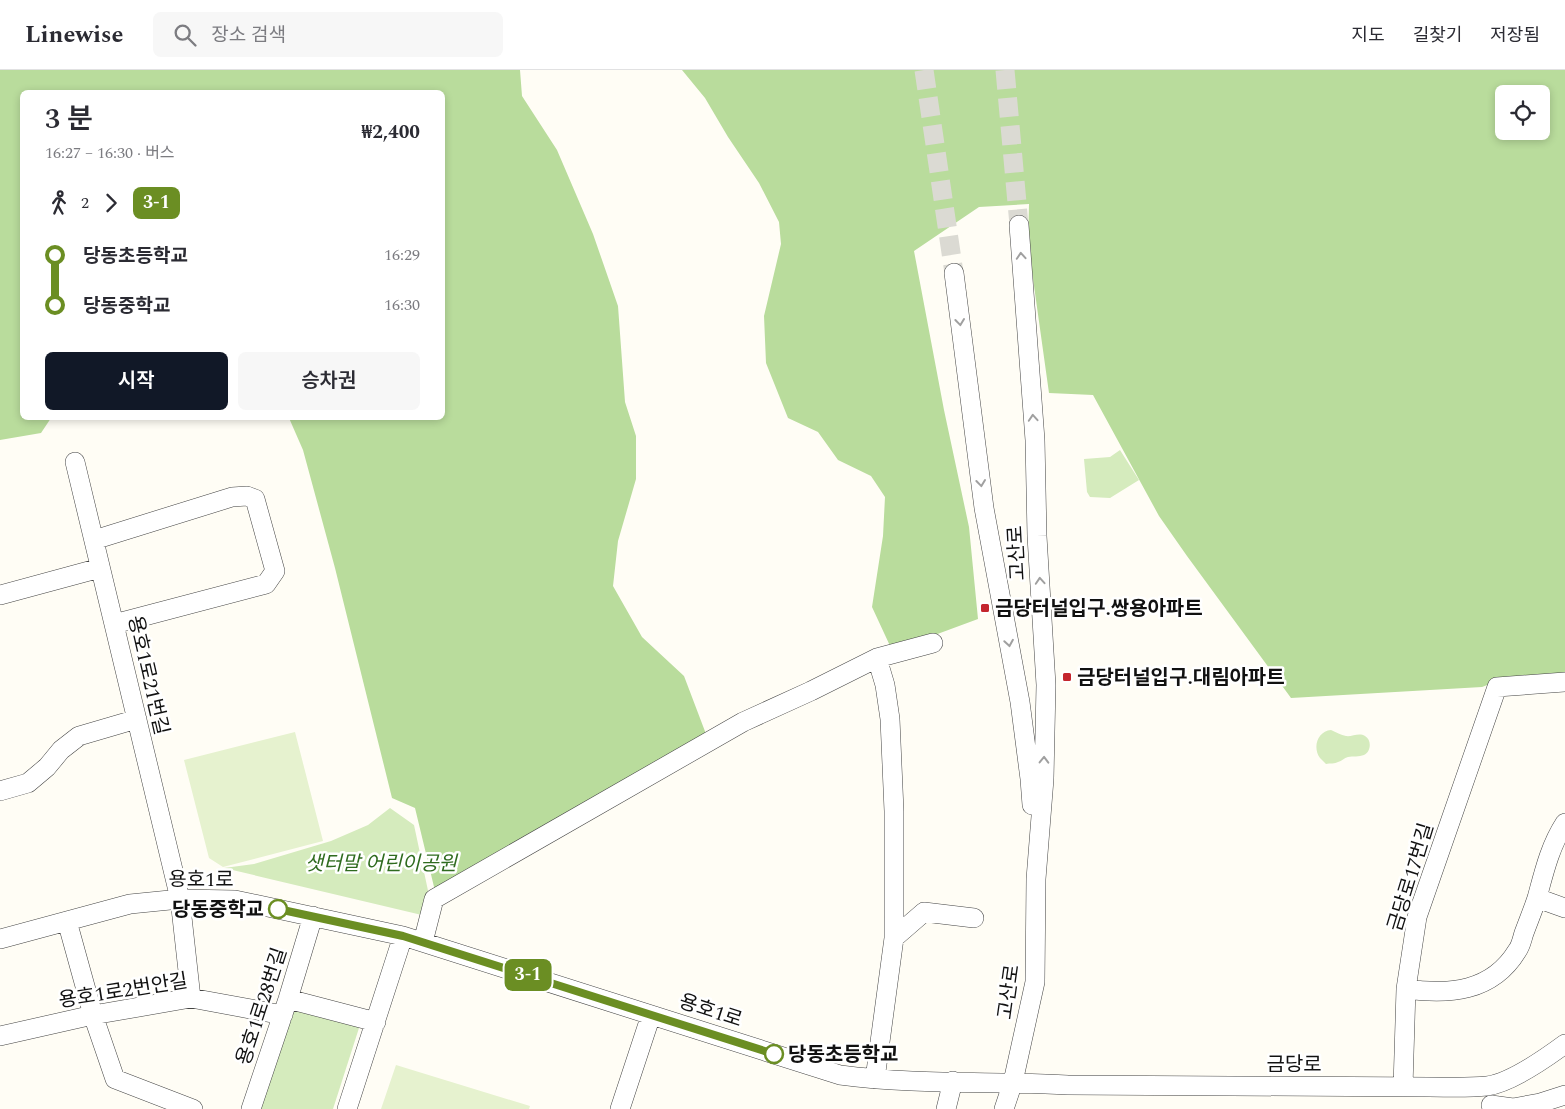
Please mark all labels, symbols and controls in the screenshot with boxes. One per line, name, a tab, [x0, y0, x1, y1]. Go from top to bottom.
search box	[153, 12, 503, 57]
text: Linewise	[25, 17, 123, 53]
icon: search	[171, 21, 199, 49]
text: 장소 검색	[211, 21, 286, 50]
text: 지도	[1352, 22, 1385, 49]
text: 길찾기	[1413, 22, 1462, 49]
text: 저장됨	[1490, 22, 1540, 49]
map controls	[1495, 85, 1550, 140]
button: locate	[1495, 85, 1550, 140]
text: 3 분	[45, 98, 93, 141]
text: ₩2,400	[362, 118, 420, 147]
text: 16:27 – 16:30 · 버스	[45, 141, 174, 165]
icon: walk	[45, 189, 73, 217]
icon: forward	[97, 189, 125, 217]
text: 3-1	[143, 189, 170, 216]
text: 2	[81, 191, 89, 215]
text: 당동초등학교	[83, 242, 188, 271]
text: 16:29	[384, 243, 420, 267]
one-way arrow	[1016, 252, 1027, 260]
text: 당동중학교	[83, 292, 170, 321]
text: 16:30	[384, 293, 420, 317]
one-way arrow	[954, 318, 965, 326]
button: 시작	[45, 352, 228, 410]
button: 승차권	[238, 352, 420, 410]
one-way arrow	[1028, 414, 1039, 422]
one-way arrow	[975, 479, 986, 487]
street label: 고산로	[1001, 525, 1033, 581]
one-way arrow	[1034, 576, 1045, 584]
place label: 금당터널입구.쌍용아파트	[995, 594, 1203, 624]
marker: 금당터널입구.쌍용아파트	[979, 602, 991, 614]
street label: 용호1로21번길	[120, 612, 176, 738]
one-way arrow	[1003, 639, 1013, 647]
place label: 금당터널입구.대림아파트	[1077, 663, 1285, 693]
marker: 금당터널입구.대림아파트	[1061, 671, 1073, 683]
one-way arrow	[1039, 756, 1049, 764]
street label: 금당로17번길	[1380, 819, 1442, 935]
park label: 샛터말 어린이공원	[305, 849, 459, 879]
street label: 용호1로	[168, 865, 234, 895]
place label: 당동중학교	[172, 895, 264, 925]
marker: 당동중학교	[268, 899, 288, 919]
street label: 용호1로28번길	[229, 944, 295, 1069]
line badge: 3-1	[499, 959, 557, 991]
text: 3-1	[515, 961, 541, 988]
street label: 고산로	[990, 963, 1028, 1022]
street label: 용호1로2번안길	[56, 966, 190, 1016]
street label: 용호1로	[675, 987, 746, 1035]
place label: 당동초등학교	[788, 1040, 898, 1070]
marker: 당동초등학교	[764, 1044, 784, 1064]
street label: 금당로	[1266, 1050, 1322, 1080]

